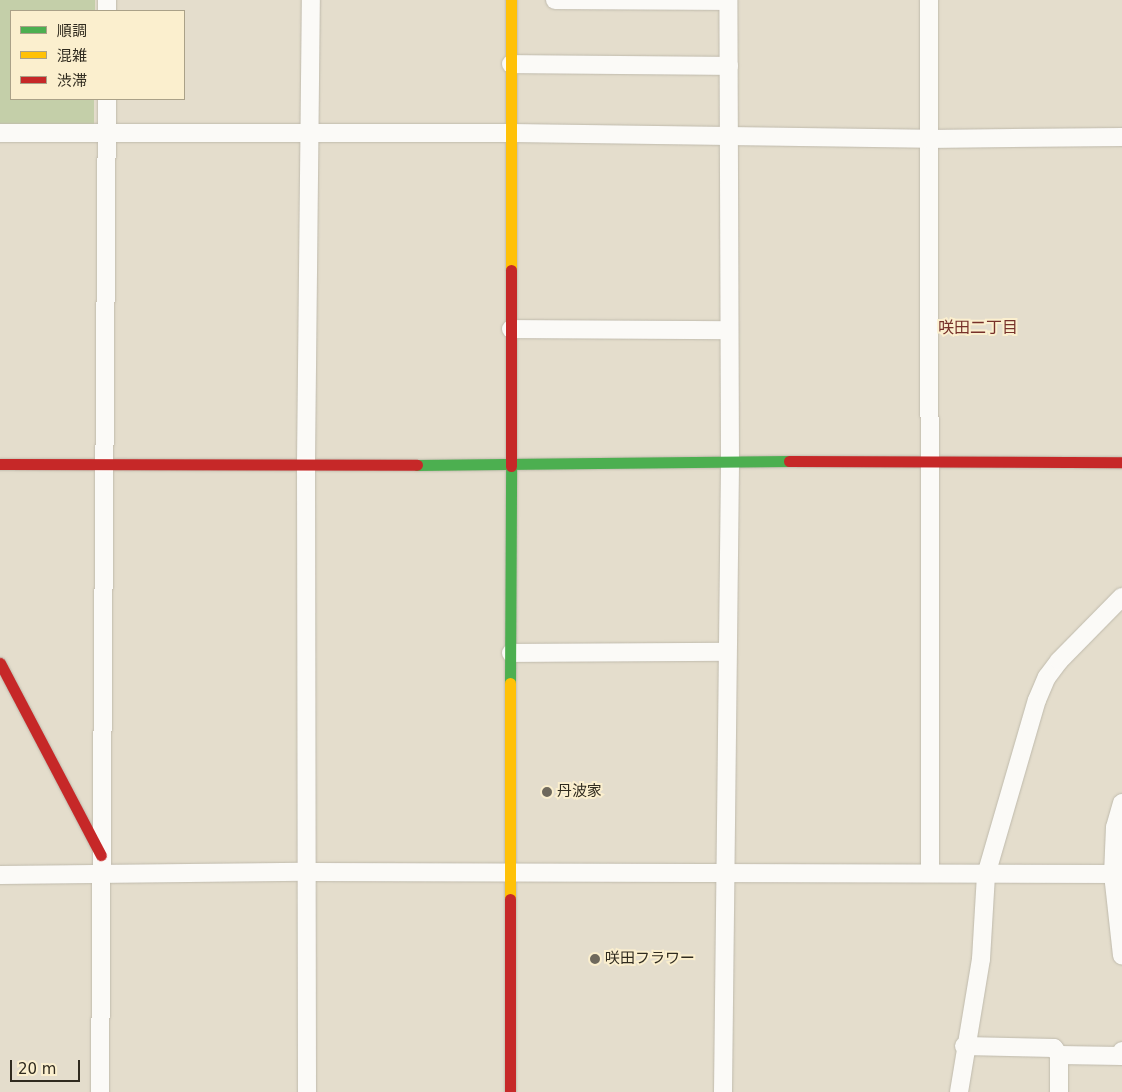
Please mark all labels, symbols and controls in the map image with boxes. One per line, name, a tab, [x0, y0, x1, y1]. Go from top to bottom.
legend	[10, 10, 185, 100]
text: 順調	[57, 22, 87, 40]
text: 混雑	[57, 47, 87, 65]
text: 渋滞	[57, 72, 87, 90]
district label: 咲田二丁目	[938, 318, 1018, 338]
place label: 丹波家	[557, 783, 602, 801]
marker: 丹波家	[541, 786, 553, 798]
place label: 咲田フラワー	[605, 950, 695, 968]
marker: 咲田フラワー	[589, 953, 601, 965]
scale bar	[12, 1050, 82, 1082]
text: 20 m	[18, 1060, 56, 1078]

